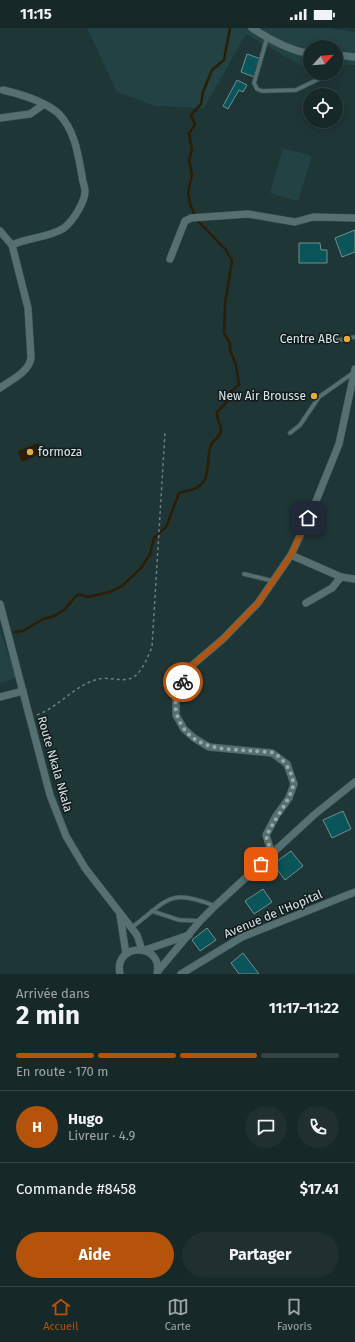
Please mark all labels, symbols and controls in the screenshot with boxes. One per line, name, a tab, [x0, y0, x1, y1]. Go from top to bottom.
text: 11:15	[20, 5, 52, 23]
north arrow	[303, 40, 343, 80]
map controls	[303, 40, 343, 128]
button: locate	[303, 88, 343, 128]
place label: Centre ABC	[280, 332, 339, 346]
marker: Centre ABC	[342, 334, 352, 344]
place label: New Air Brousse	[218, 389, 306, 403]
marker: New Air Brousse	[309, 391, 319, 401]
place label: formoza	[38, 445, 82, 459]
marker: formoza	[25, 447, 35, 457]
pin	[291, 501, 325, 535]
icon: home	[297, 507, 319, 529]
courier	[163, 662, 203, 702]
icon: bike	[172, 671, 194, 693]
street label: Route Nkala Nkala	[35, 714, 75, 814]
pin	[244, 847, 278, 881]
icon: bag	[250, 853, 272, 875]
street label: Avenue de l'Hopital	[222, 887, 325, 941]
text: Arrivée dans	[16, 986, 90, 1001]
text: 11:17–11:22	[269, 999, 339, 1017]
text: 2 min	[16, 1000, 80, 1031]
text: En route · 170 m	[16, 1064, 108, 1079]
button: chat	[245, 1106, 287, 1148]
button: phone	[297, 1106, 339, 1148]
text: Hugo	[68, 1110, 103, 1128]
text: H	[32, 1118, 42, 1136]
text: Livreur · 4.9	[68, 1128, 135, 1143]
text: Commande #8458	[16, 1180, 136, 1198]
text: $17.41	[300, 1180, 339, 1198]
button: Aide	[16, 1232, 174, 1278]
button: Partager	[182, 1232, 339, 1278]
tab: Accueil	[43, 1296, 78, 1333]
tab: Carte	[165, 1296, 191, 1333]
tab: Favoris	[277, 1296, 312, 1333]

